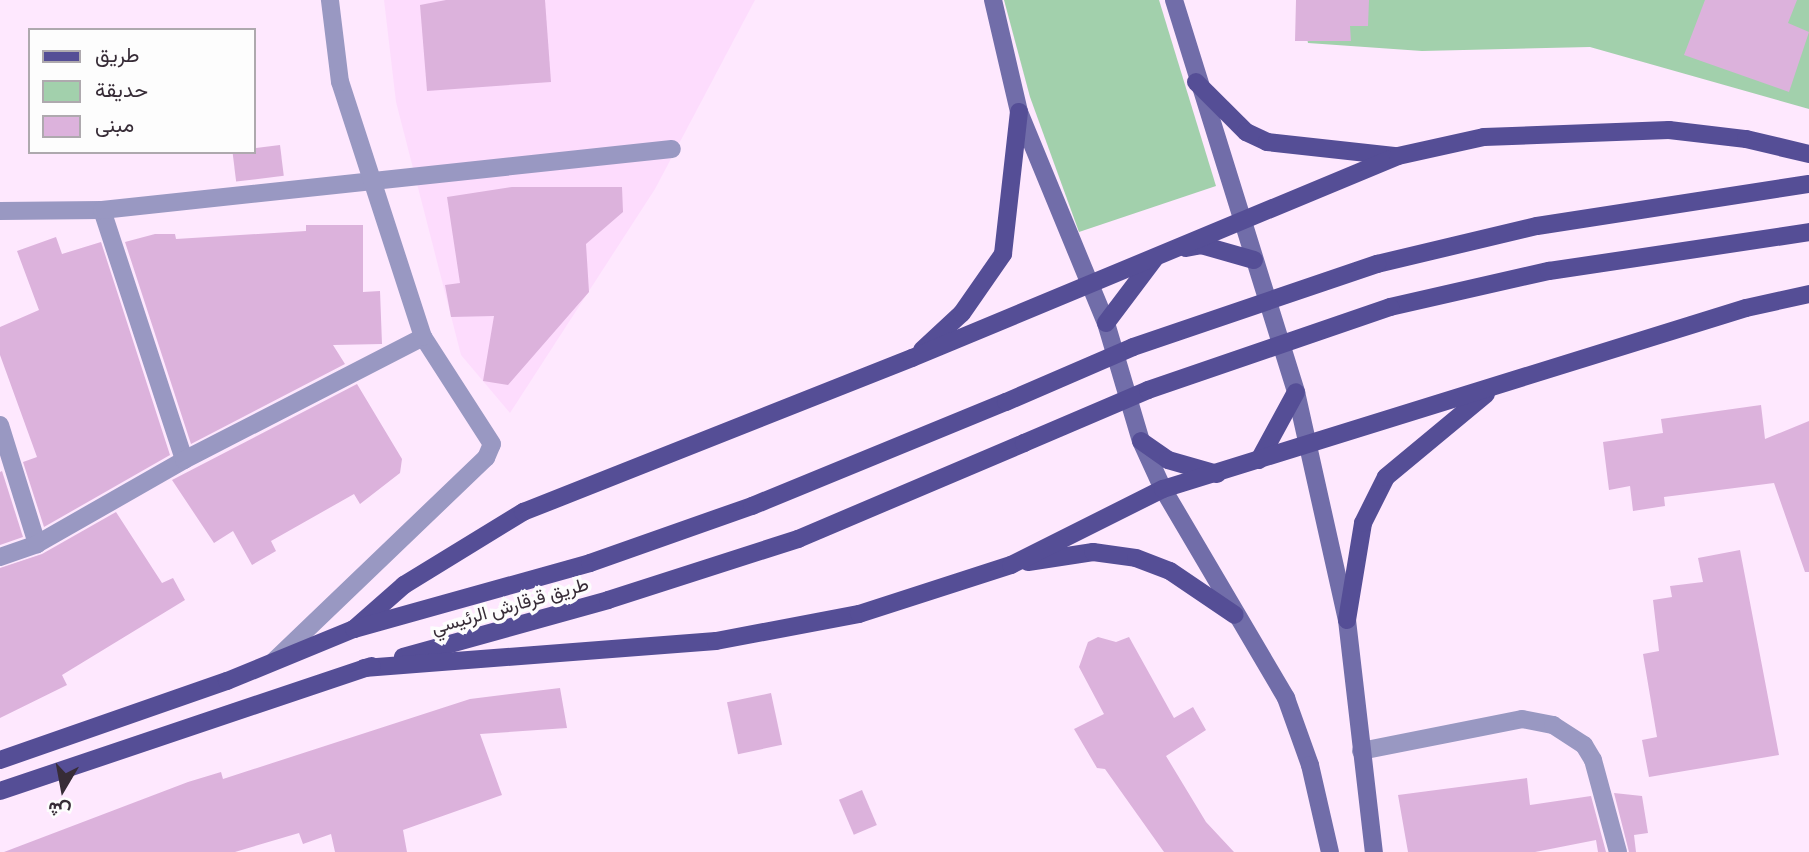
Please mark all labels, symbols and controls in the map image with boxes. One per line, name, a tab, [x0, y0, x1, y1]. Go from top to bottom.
legend	[28, 28, 256, 154]
text: طريق	[95, 43, 140, 67]
text: حديقة	[95, 78, 148, 102]
text: مبنى	[95, 113, 134, 137]
street label: طريق قرقارش الرئيسي	[429, 573, 591, 639]
north arrow	[28, 754, 98, 824]
text: ش	[46, 797, 73, 823]

